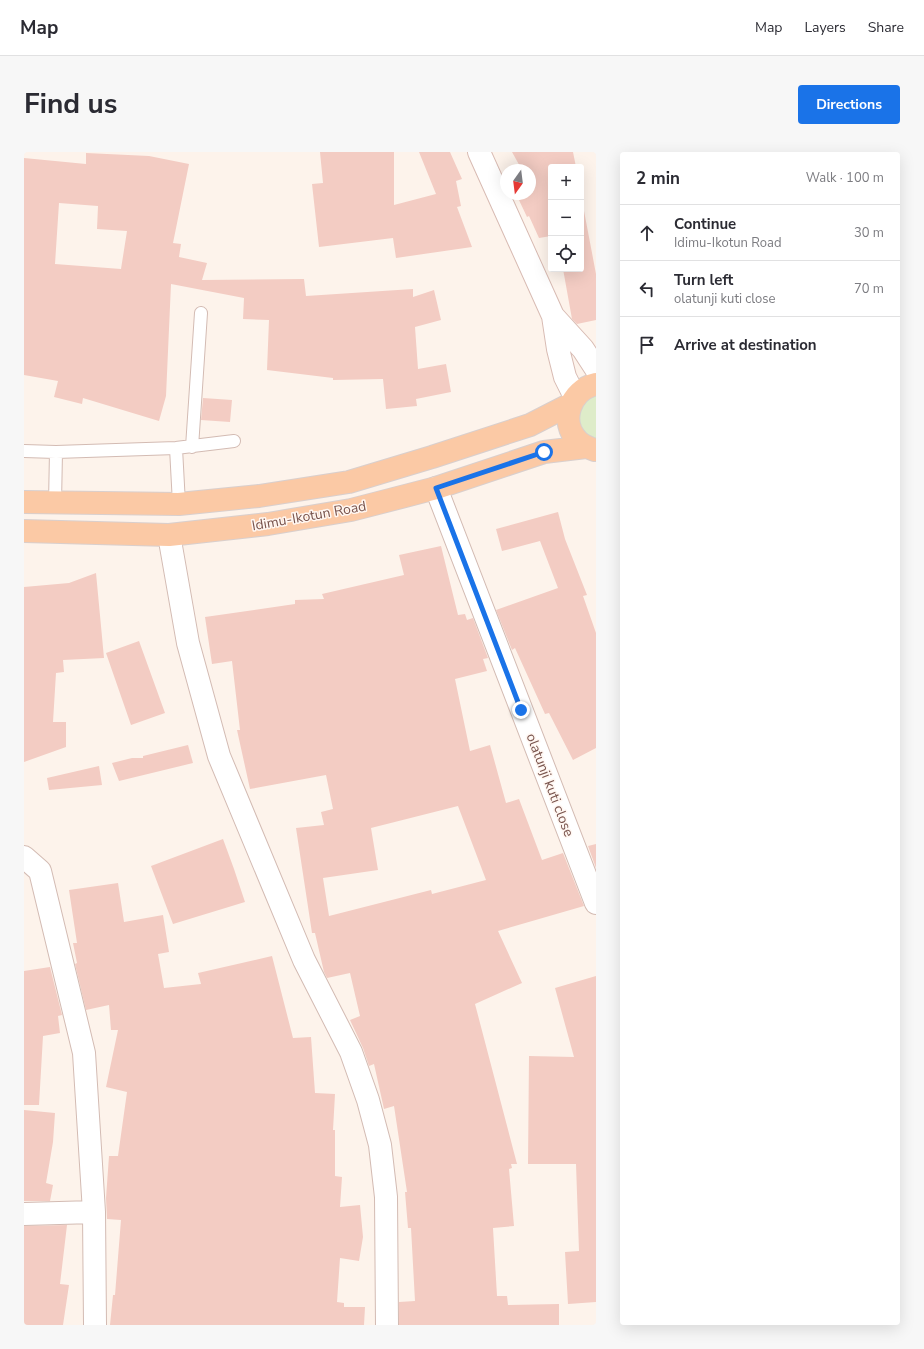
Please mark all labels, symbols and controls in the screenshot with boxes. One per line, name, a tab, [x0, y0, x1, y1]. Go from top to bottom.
text: Map	[20, 15, 58, 41]
text: Map	[755, 18, 782, 37]
text: Layers	[804, 18, 846, 37]
text: Share	[868, 18, 904, 37]
text: Find us	[24, 85, 118, 123]
button: Directions	[798, 85, 900, 124]
north arrow	[500, 164, 536, 200]
map controls	[548, 164, 584, 272]
button: +	[548, 164, 584, 200]
text: 2 min	[636, 167, 680, 190]
text: Walk · 100 m	[806, 169, 884, 187]
button: −	[548, 200, 584, 236]
text: Continue	[674, 214, 736, 234]
icon: ahead	[636, 222, 658, 244]
text: 30 m	[854, 224, 884, 242]
text: Idimu-Ikotun Road	[674, 234, 782, 252]
button: locate	[548, 236, 584, 272]
text: Turn left	[674, 270, 733, 290]
icon: left	[636, 278, 658, 300]
text: 70 m	[854, 280, 884, 298]
text: olatunji kuti close	[674, 290, 776, 308]
icon: arrive	[636, 334, 658, 356]
text: Arrive at destination	[674, 335, 817, 355]
route start	[535, 443, 553, 461]
street label: Idimu-Ikotun Road	[250, 497, 368, 535]
route end	[512, 701, 530, 719]
street label: olatunji kuti close	[522, 731, 578, 839]

